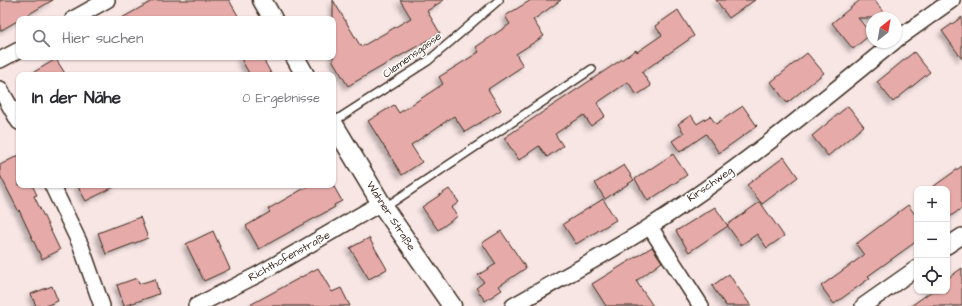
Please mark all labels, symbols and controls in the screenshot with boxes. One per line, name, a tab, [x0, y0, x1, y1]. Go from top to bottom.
north arrow	[866, 12, 902, 48]
search box	[16, 16, 336, 60]
icon: search	[30, 27, 52, 49]
text: Hier suchen	[62, 28, 143, 49]
street label: Clemensgasse	[380, 29, 445, 82]
text: In der Nähe	[32, 86, 121, 110]
text: 0 Ergebnisse	[242, 89, 320, 107]
street label: Kirschweg	[684, 163, 737, 206]
street label: Wahner Straße	[363, 178, 419, 254]
map controls	[914, 186, 950, 294]
button: +	[914, 186, 950, 222]
button: −	[914, 222, 950, 258]
street label: Richthofenstraße	[245, 227, 333, 285]
button: locate	[914, 258, 950, 294]

